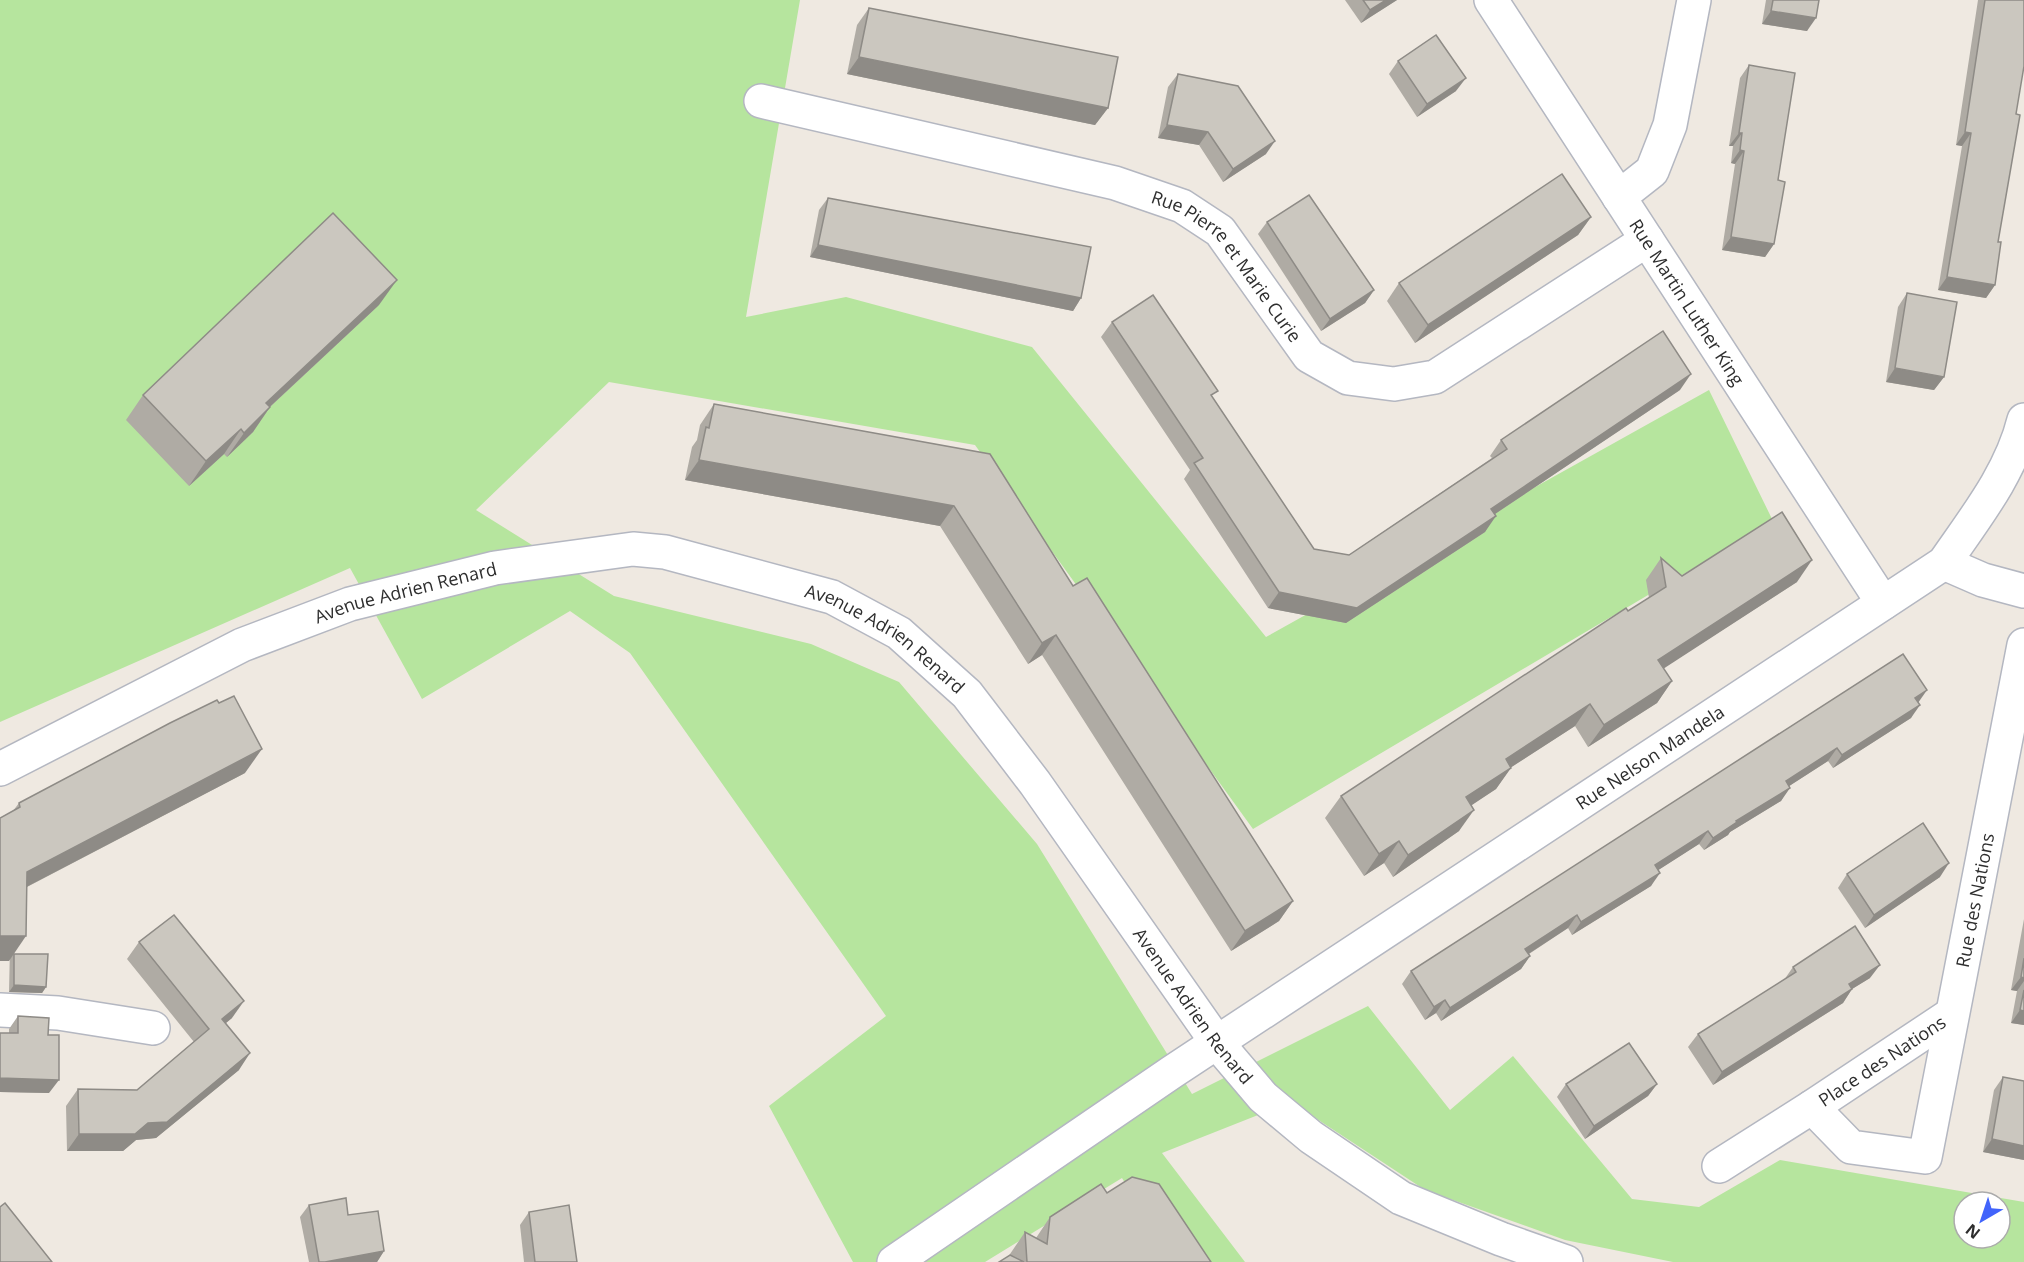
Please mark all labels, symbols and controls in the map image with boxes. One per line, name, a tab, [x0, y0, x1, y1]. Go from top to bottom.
street label: Rue Pierre et Marie Curie	[1148, 184, 1307, 347]
street label: Rue Martin Luther King	[1624, 214, 1750, 390]
street label: Avenue Adrien Renard	[311, 556, 499, 629]
street label: Avenue Adrien Renard	[802, 578, 970, 699]
street label: Rue Nelson Mandela	[1571, 699, 1729, 815]
street label: Rue des Nations	[1950, 831, 1999, 970]
street label: Avenue Adrien Renard	[1128, 923, 1259, 1089]
street label: Place des Nations	[1813, 1010, 1950, 1112]
north arrow	[1952, 1190, 2012, 1250]
text: N	[1961, 1219, 1985, 1244]

